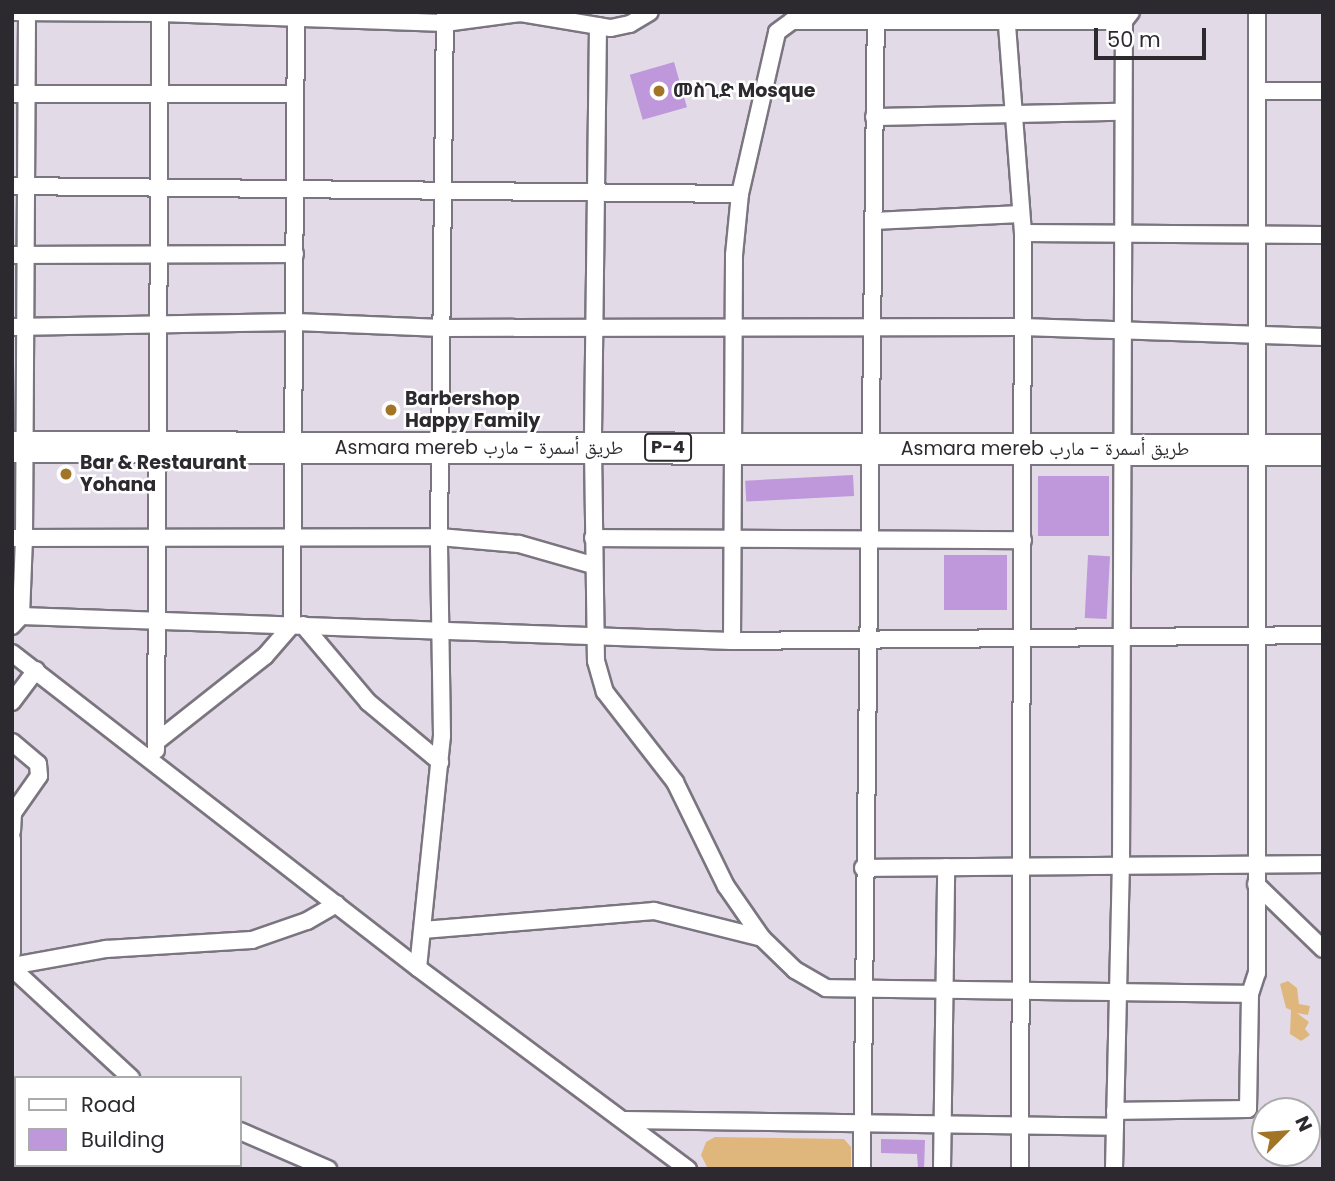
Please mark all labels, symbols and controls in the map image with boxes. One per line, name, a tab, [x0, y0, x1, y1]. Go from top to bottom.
scale bar	[1097, 14, 1209, 58]
text: 50 m	[1107, 25, 1161, 54]
place label: መስጊድ Mosque	[673, 80, 815, 102]
marker: መስጊድ Mosque	[651, 83, 667, 99]
place label: Barbershop Happy Family	[405, 388, 540, 432]
marker: Barbershop Happy Family	[383, 402, 399, 418]
road number: P-4	[644, 432, 692, 462]
street label: Asmara mereb طريق أسمرة - مارب	[335, 437, 623, 459]
street label: Asmara mereb طريق أسمرة - مارب	[901, 438, 1189, 460]
place label: Bar & Restaurant Yohana	[80, 452, 246, 496]
marker: Bar & Restaurant Yohana	[58, 466, 74, 482]
legend	[14, 1076, 242, 1167]
text: Road	[81, 1090, 136, 1119]
north arrow	[1251, 1097, 1321, 1167]
text: N	[1288, 1112, 1319, 1136]
text: Building	[81, 1125, 165, 1154]

